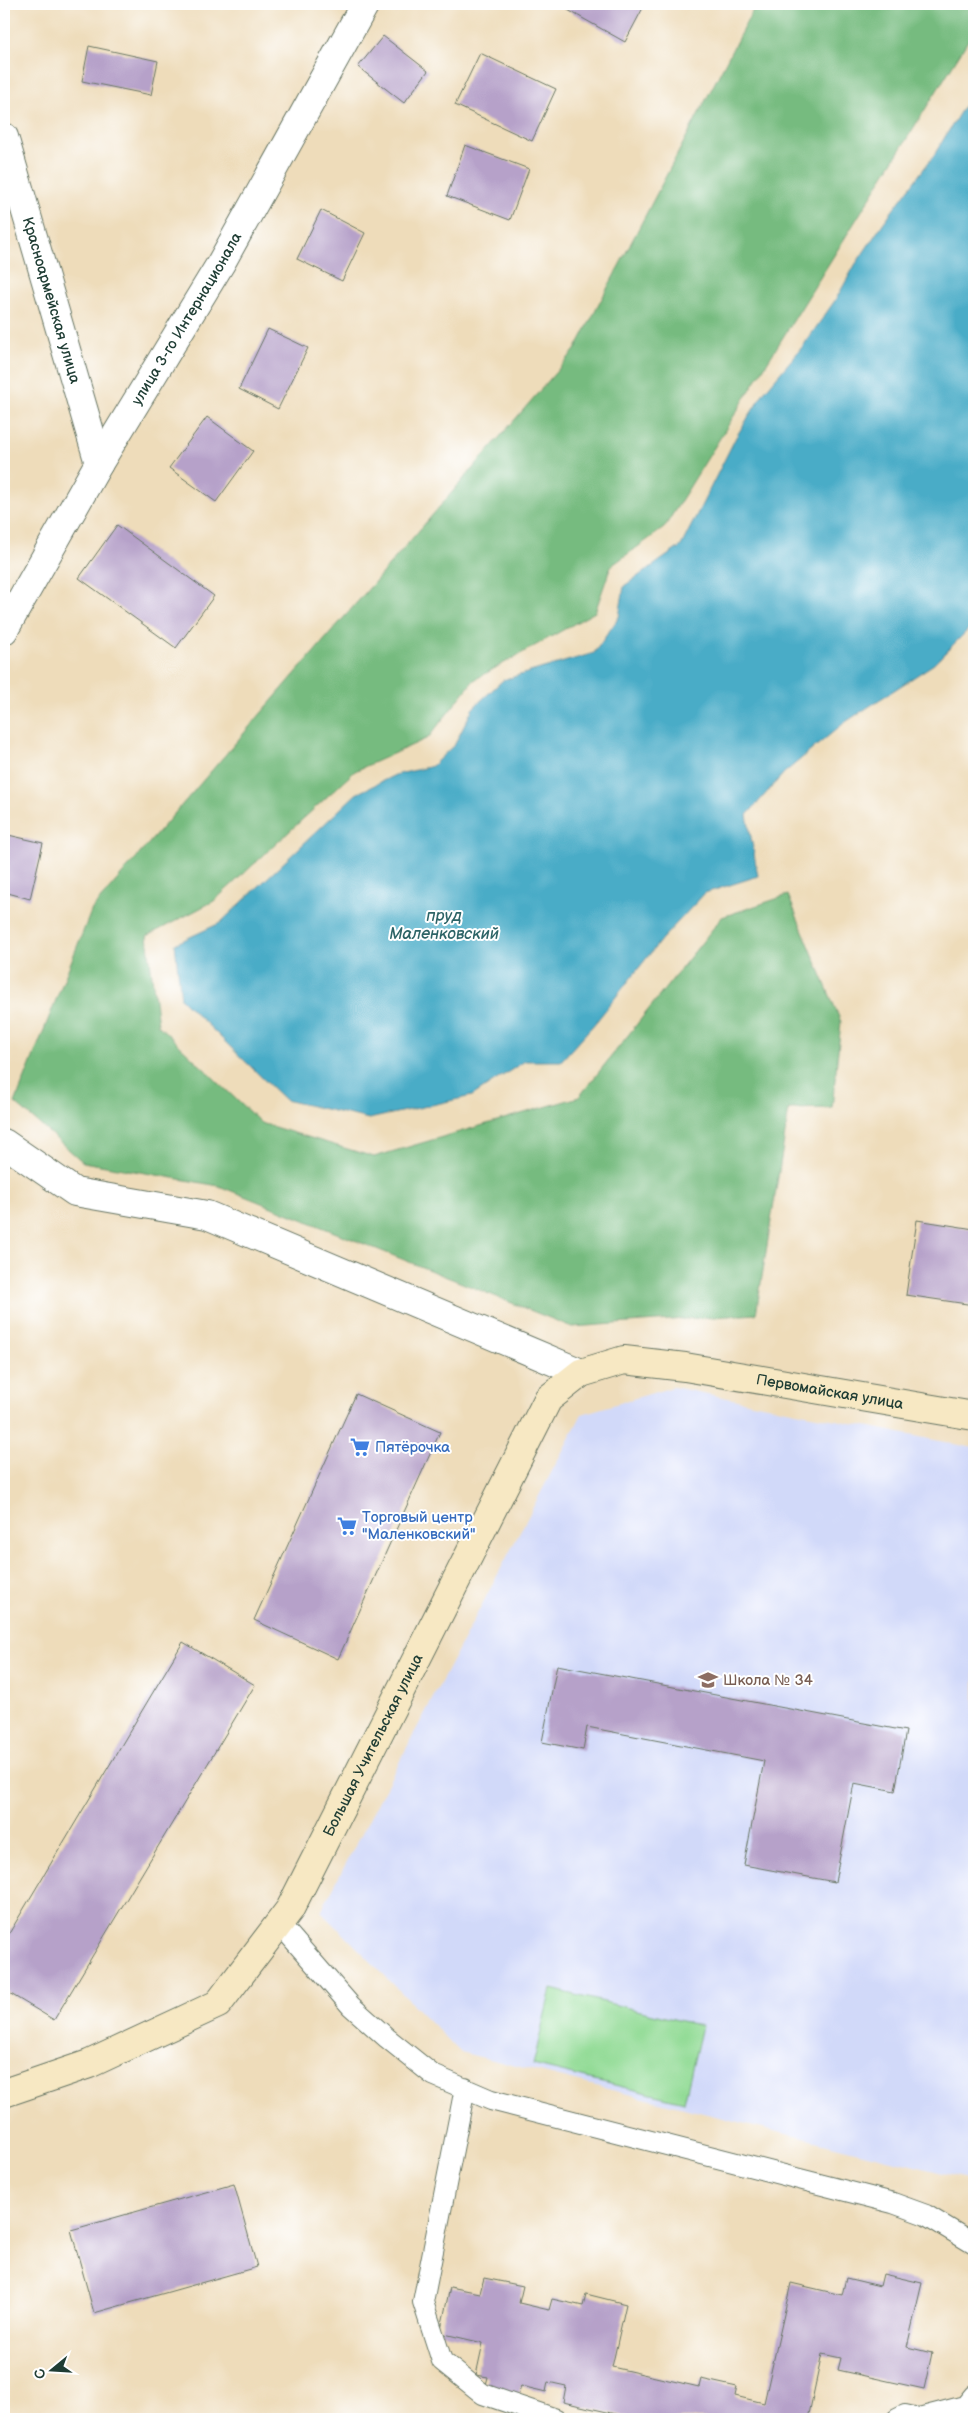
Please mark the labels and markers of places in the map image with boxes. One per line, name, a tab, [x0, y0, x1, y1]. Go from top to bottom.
supermarket icon: Пятёрочка	[349, 1436, 371, 1458]
place label: Пятёрочка	[375, 1438, 450, 1457]
place label: Торговый центр "Маленковский"	[362, 1508, 476, 1544]
supermarket icon: Торговый центр "Маленковский"	[336, 1515, 358, 1537]
school or university icon: Школа № 34	[697, 1669, 719, 1691]
place label: Школа № 34	[723, 1671, 813, 1690]

